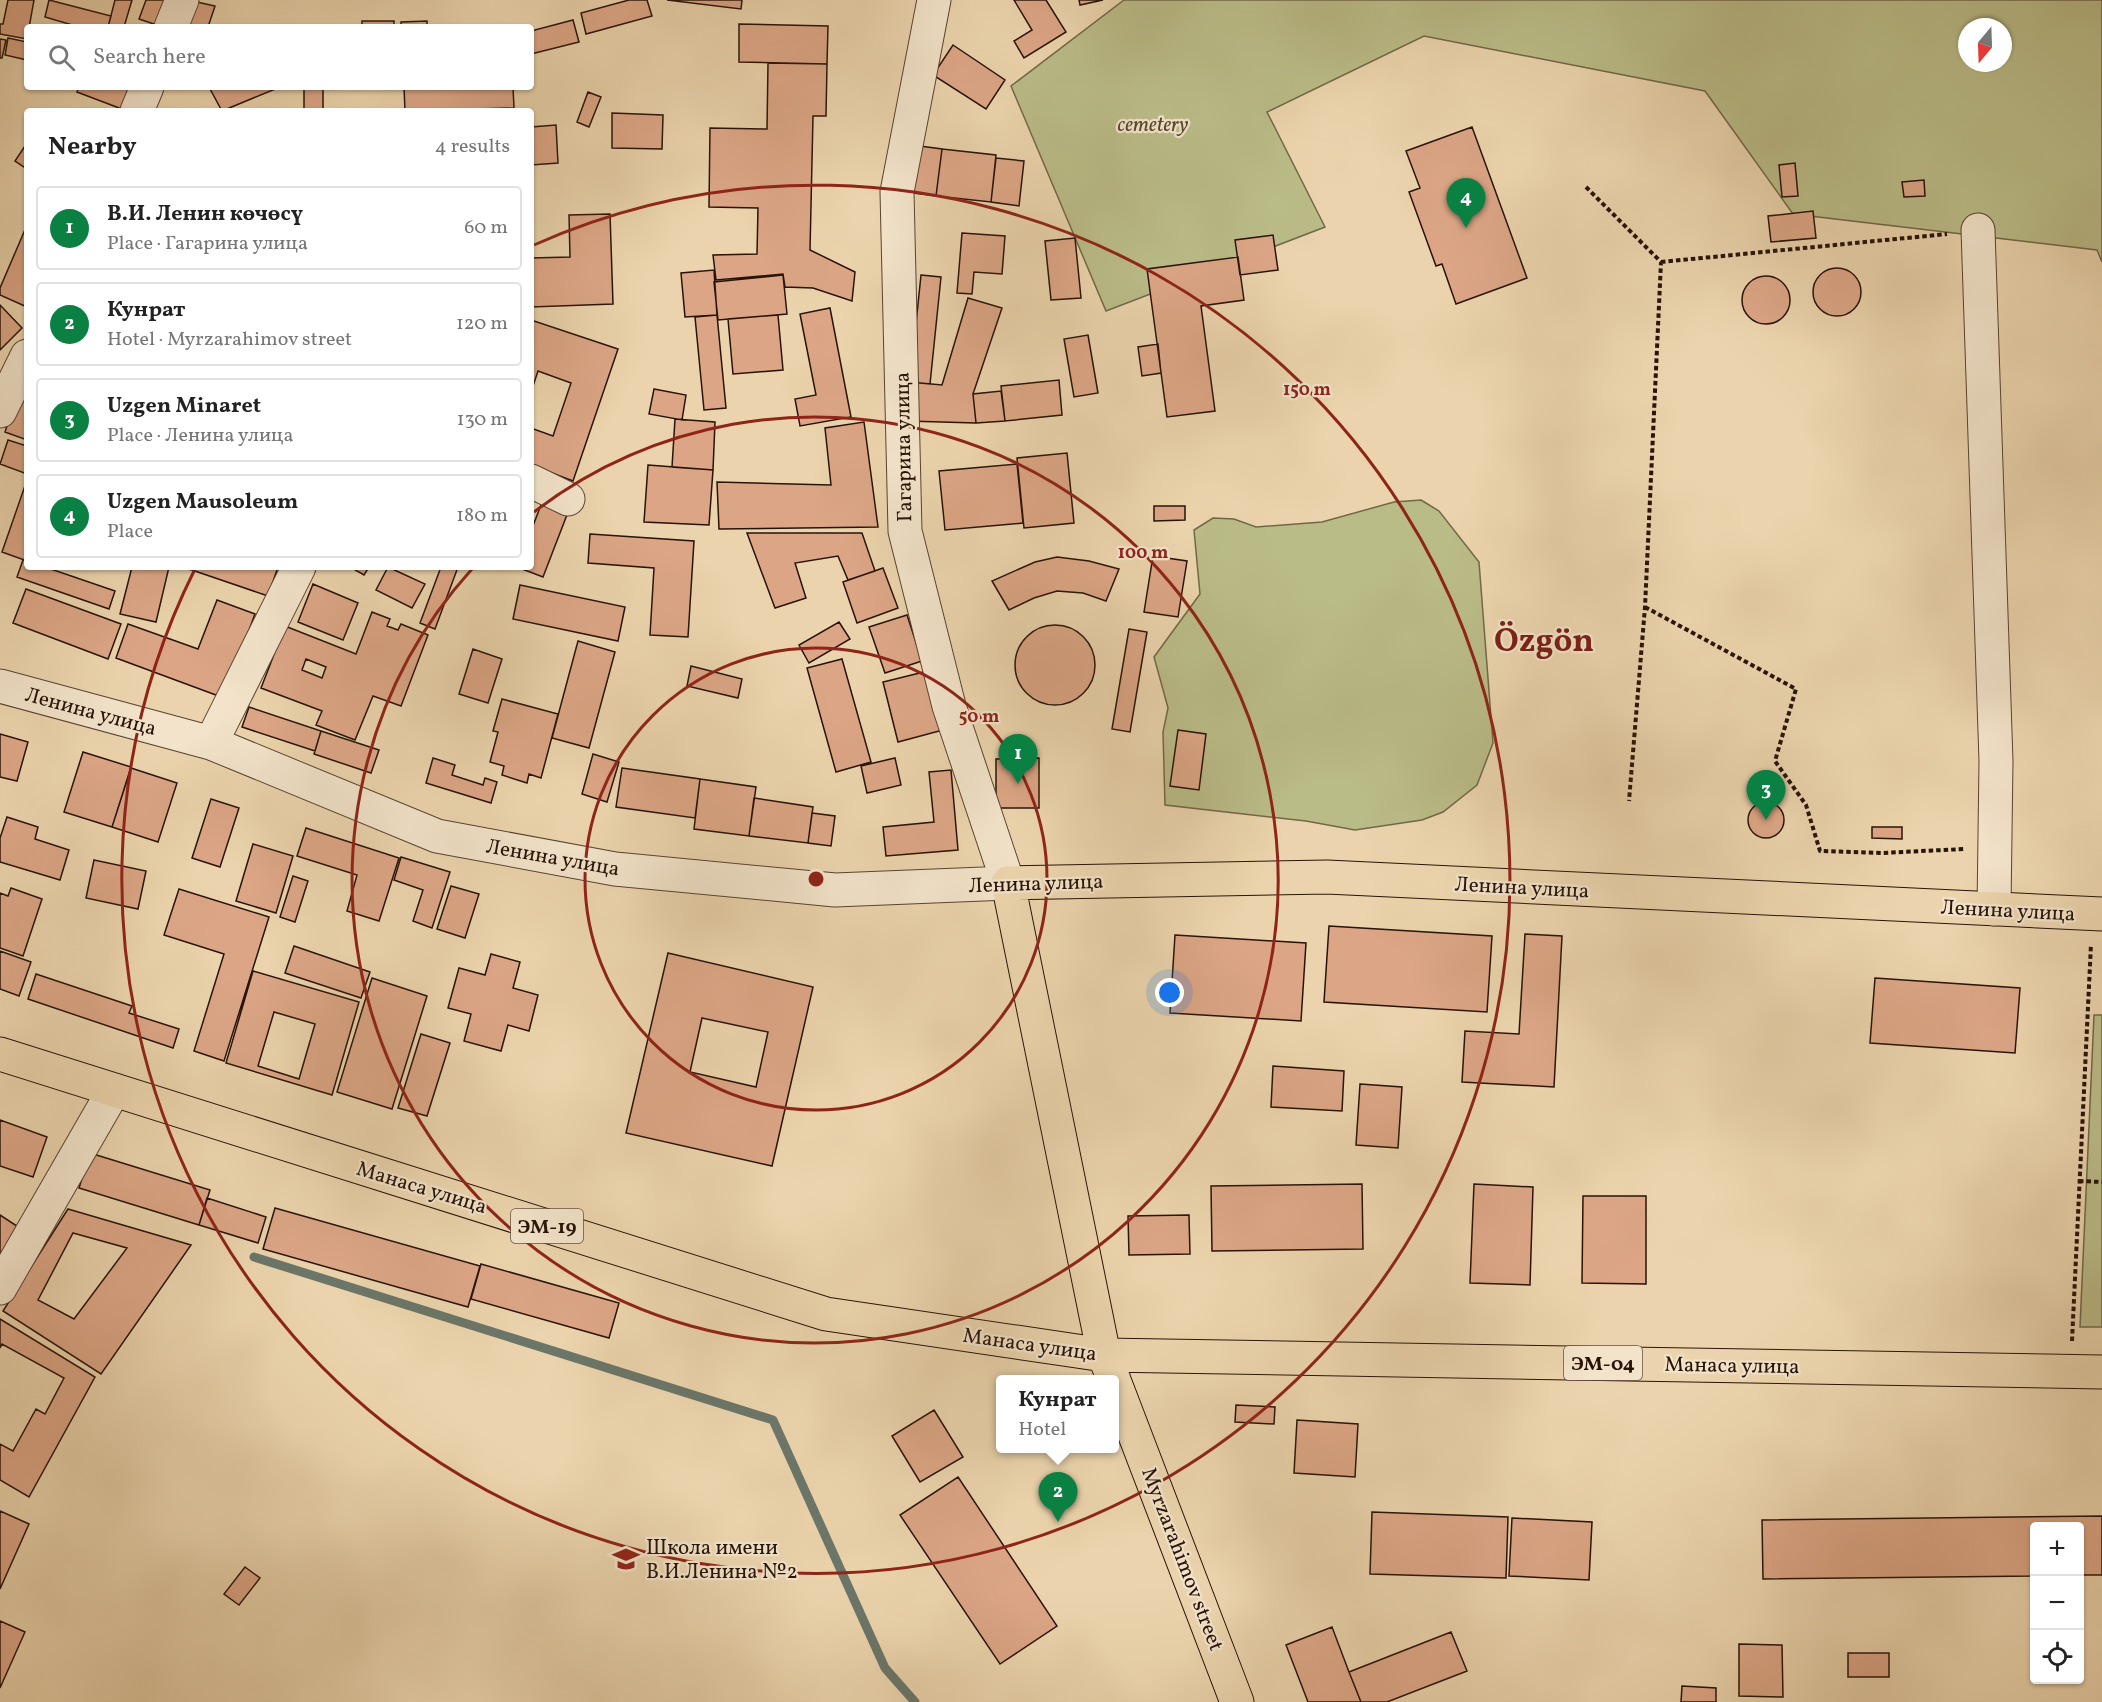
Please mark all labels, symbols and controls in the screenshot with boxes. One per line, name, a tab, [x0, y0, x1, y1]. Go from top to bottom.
north arrow	[1958, 18, 2012, 72]
search box	[24, 24, 534, 90]
icon: search	[45, 41, 78, 74]
text: Search here	[93, 42, 206, 73]
park label: cemetery	[1118, 111, 1189, 140]
text: Nearby	[48, 129, 137, 165]
text: 4 results	[435, 133, 510, 161]
pin: 4	[1446, 178, 1486, 228]
text: В.И. Ленин көчөсү	[107, 199, 303, 230]
text: 1	[65, 214, 74, 242]
text: 60 m	[464, 214, 508, 242]
text: Place · Гагарина улица	[107, 230, 308, 258]
text: Кунрат	[107, 295, 185, 326]
text: 2	[64, 310, 75, 338]
text: 120 m	[456, 310, 508, 338]
text: Hotel · Myrzarahimov street	[107, 326, 352, 354]
street label: Гагарина улица	[889, 372, 920, 522]
text: 150 m	[1283, 378, 1331, 403]
text: Uzgen Minaret	[107, 391, 261, 422]
text: 3	[64, 406, 75, 434]
text: 130 m	[457, 406, 508, 434]
text: Place · Ленина улица	[107, 422, 293, 450]
text: Uzgen Mausoleum	[107, 487, 298, 518]
text: 4	[63, 502, 76, 530]
text: 180 m	[456, 502, 508, 530]
text: Place	[107, 518, 153, 546]
text: 100 m	[1118, 541, 1168, 566]
district label: Özgön	[1494, 620, 1594, 666]
street label: Ленина улица	[22, 681, 160, 744]
text: 50 m	[959, 705, 999, 730]
pin: 1	[998, 734, 1038, 784]
pin: 3	[1746, 770, 1786, 820]
street label: Ленина улица	[484, 832, 622, 884]
street label: Ленина улица	[968, 868, 1104, 901]
centre of rings	[806, 869, 826, 889]
street label: Ленина улица	[1454, 870, 1590, 907]
street label: Ленина улица	[1940, 893, 2076, 930]
your location	[1155, 978, 1184, 1007]
street label: Манаса улица	[353, 1155, 490, 1222]
road number: ЭМ-19	[511, 1209, 583, 1243]
street label: Манаса улица	[961, 1322, 1099, 1369]
road number: ЭМ-04	[1564, 1346, 1642, 1380]
street label: Манаса улица	[1664, 1351, 1800, 1382]
popup	[996, 1375, 1119, 1453]
text: Кунрат	[1018, 1385, 1097, 1416]
text: Hotel	[1018, 1416, 1066, 1444]
street label: Myrzarahimov street	[1133, 1464, 1230, 1655]
pin: 2	[1038, 1472, 1078, 1522]
map controls	[2030, 1522, 2084, 1684]
button: +	[2030, 1522, 2084, 1576]
place label: Школа имени В.И.Ленина №2	[646, 1534, 798, 1587]
school or university icon: Школа имени В.И.Ленина №2	[611, 1544, 641, 1574]
button: −	[2030, 1576, 2084, 1630]
button: locate	[2030, 1630, 2084, 1684]

